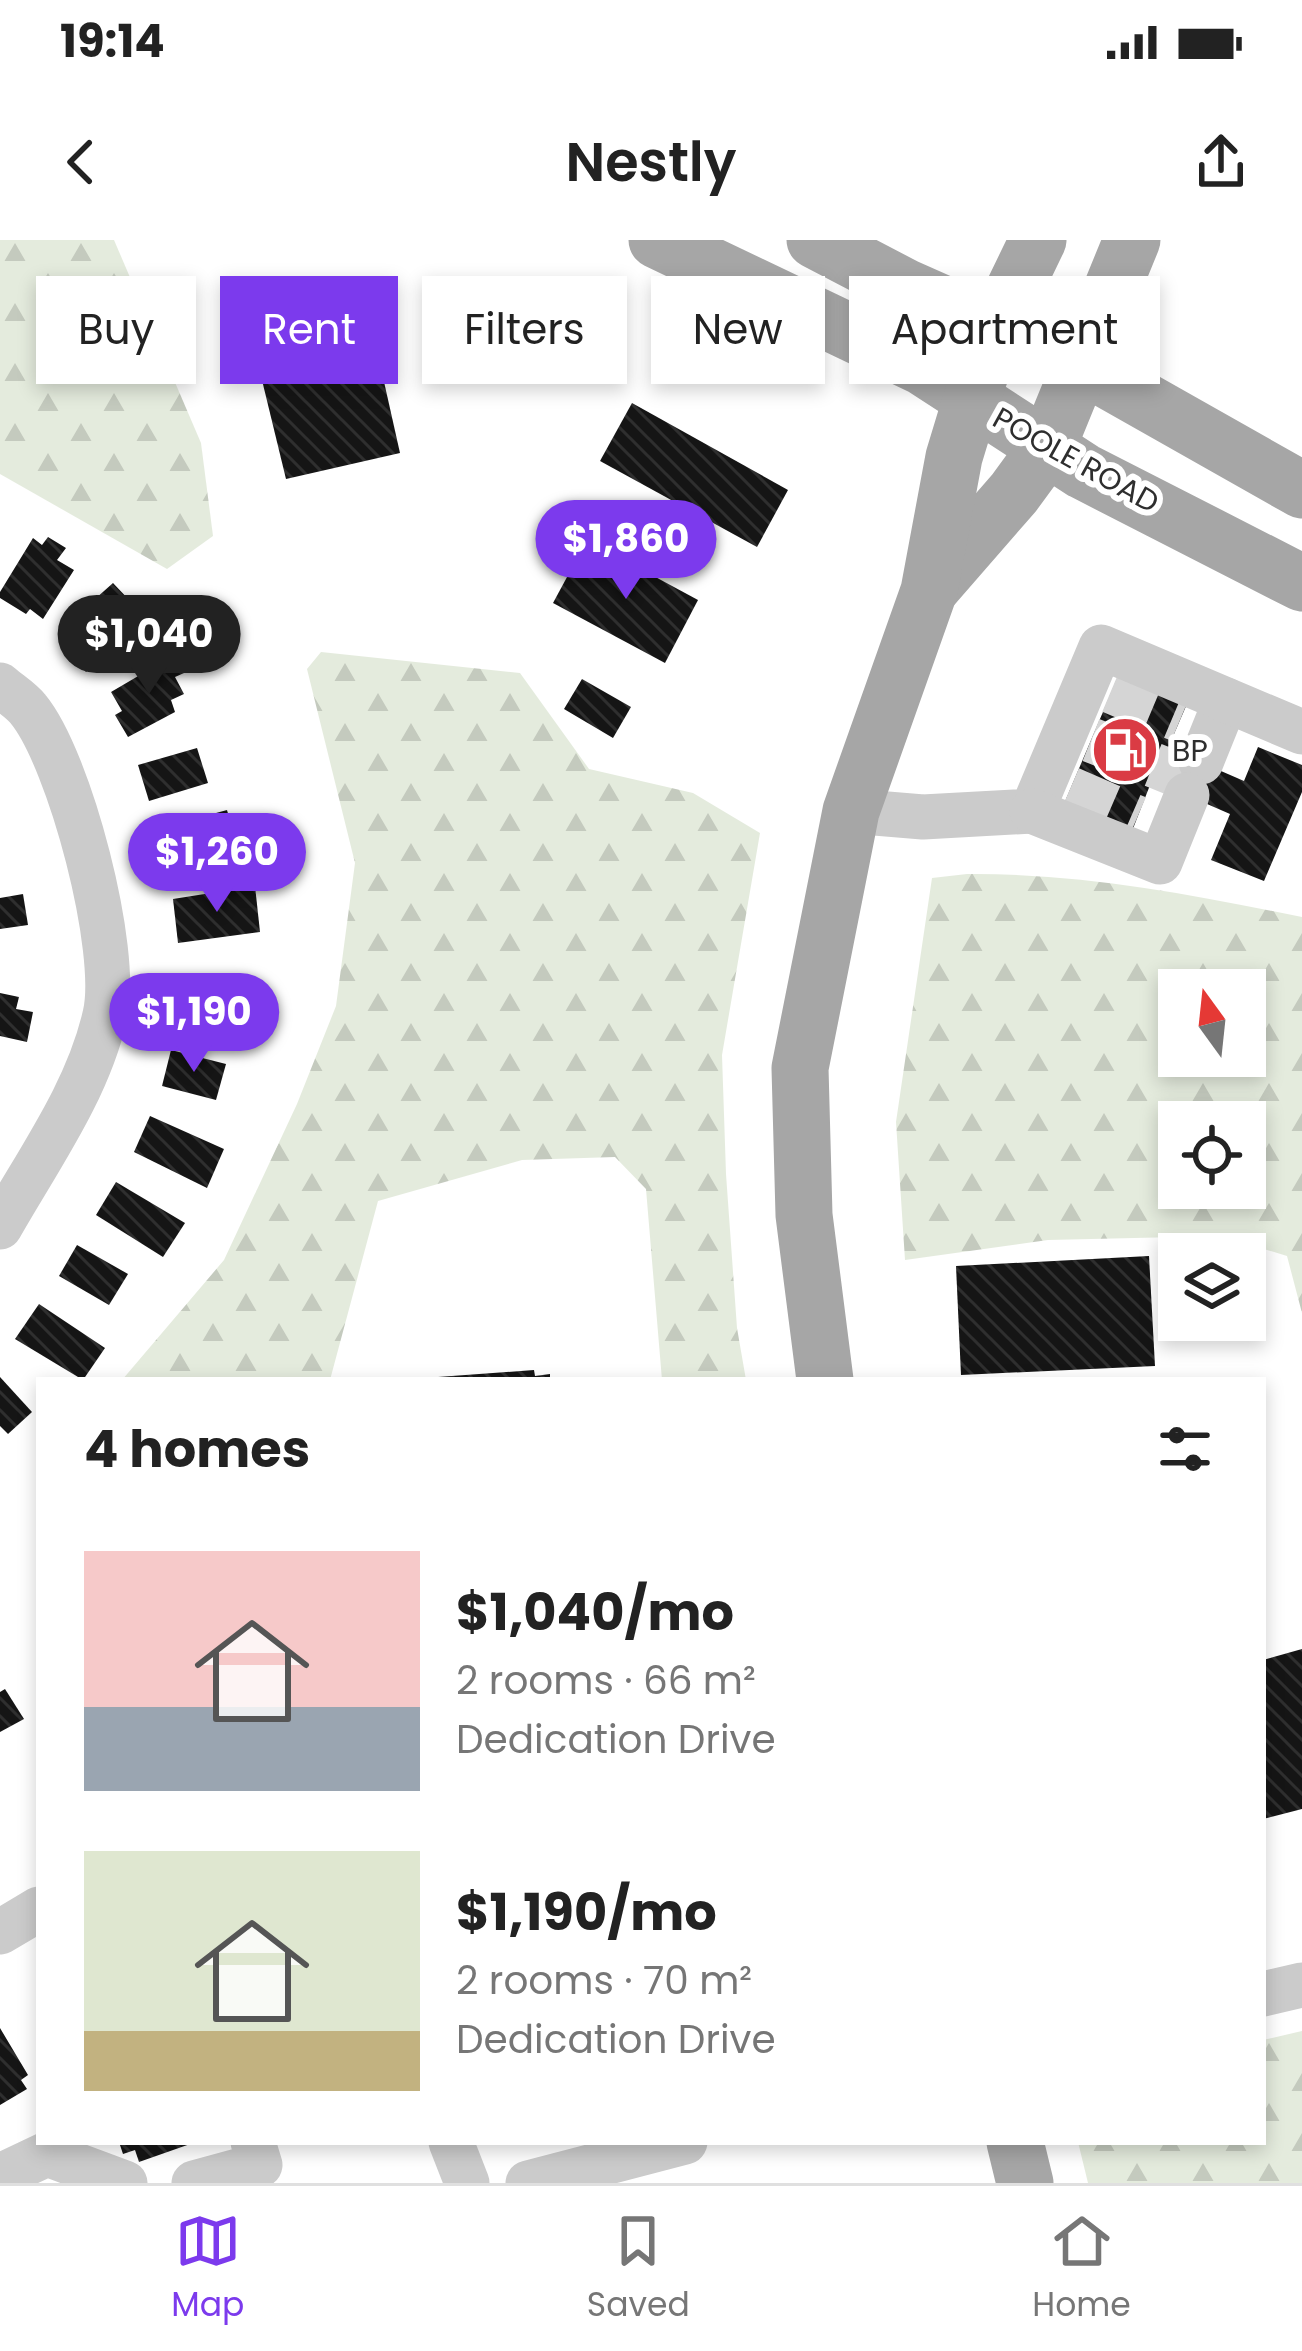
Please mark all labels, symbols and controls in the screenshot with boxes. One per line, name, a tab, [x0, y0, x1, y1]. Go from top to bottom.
text: 19:14	[60, 10, 165, 73]
text: Nestly	[565, 124, 737, 200]
icon: back	[48, 129, 114, 195]
icon: share	[1188, 129, 1254, 195]
chip: Buy	[36, 276, 196, 384]
chip: Rent	[220, 276, 398, 384]
chip: Filters	[422, 276, 627, 384]
chip: New	[651, 276, 825, 384]
chip: Apartment	[849, 276, 1160, 384]
street label: POOLE ROAD	[985, 397, 1167, 523]
pin: $1,860	[528, 500, 724, 602]
text: $1,860	[562, 511, 690, 566]
pin: $1,040	[51, 595, 247, 697]
text: $1,040	[85, 606, 213, 661]
fuel station icon: BP	[1090, 715, 1160, 785]
place label: BP	[1172, 729, 1208, 772]
pin: $1,260	[119, 813, 315, 915]
text: $1,260	[155, 824, 279, 879]
north arrow	[1158, 969, 1266, 1077]
map controls	[1158, 969, 1266, 1341]
pin: $1,190	[96, 973, 292, 1075]
text: $1,190	[136, 984, 252, 1039]
button: locate	[1158, 1101, 1266, 1209]
button: layers	[1158, 1233, 1266, 1341]
text: 4 homes	[84, 1413, 310, 1485]
icon: filters	[1152, 1416, 1218, 1482]
text: $1,040/mo	[456, 1576, 734, 1648]
icon: home	[180, 1599, 324, 1743]
text: 2 rooms · 66 m²	[456, 1653, 756, 1708]
text: Dedication Drive	[456, 1712, 776, 1767]
text: $1,190/mo	[456, 1876, 717, 1948]
icon: home	[180, 1899, 324, 2043]
text: 2 rooms · 70 m²	[456, 1953, 752, 2008]
text: Dedication Drive	[456, 2012, 776, 2067]
tab: Map	[171, 2208, 244, 2330]
tab: Saved	[587, 2208, 690, 2330]
tab: Home	[1032, 2208, 1131, 2330]

